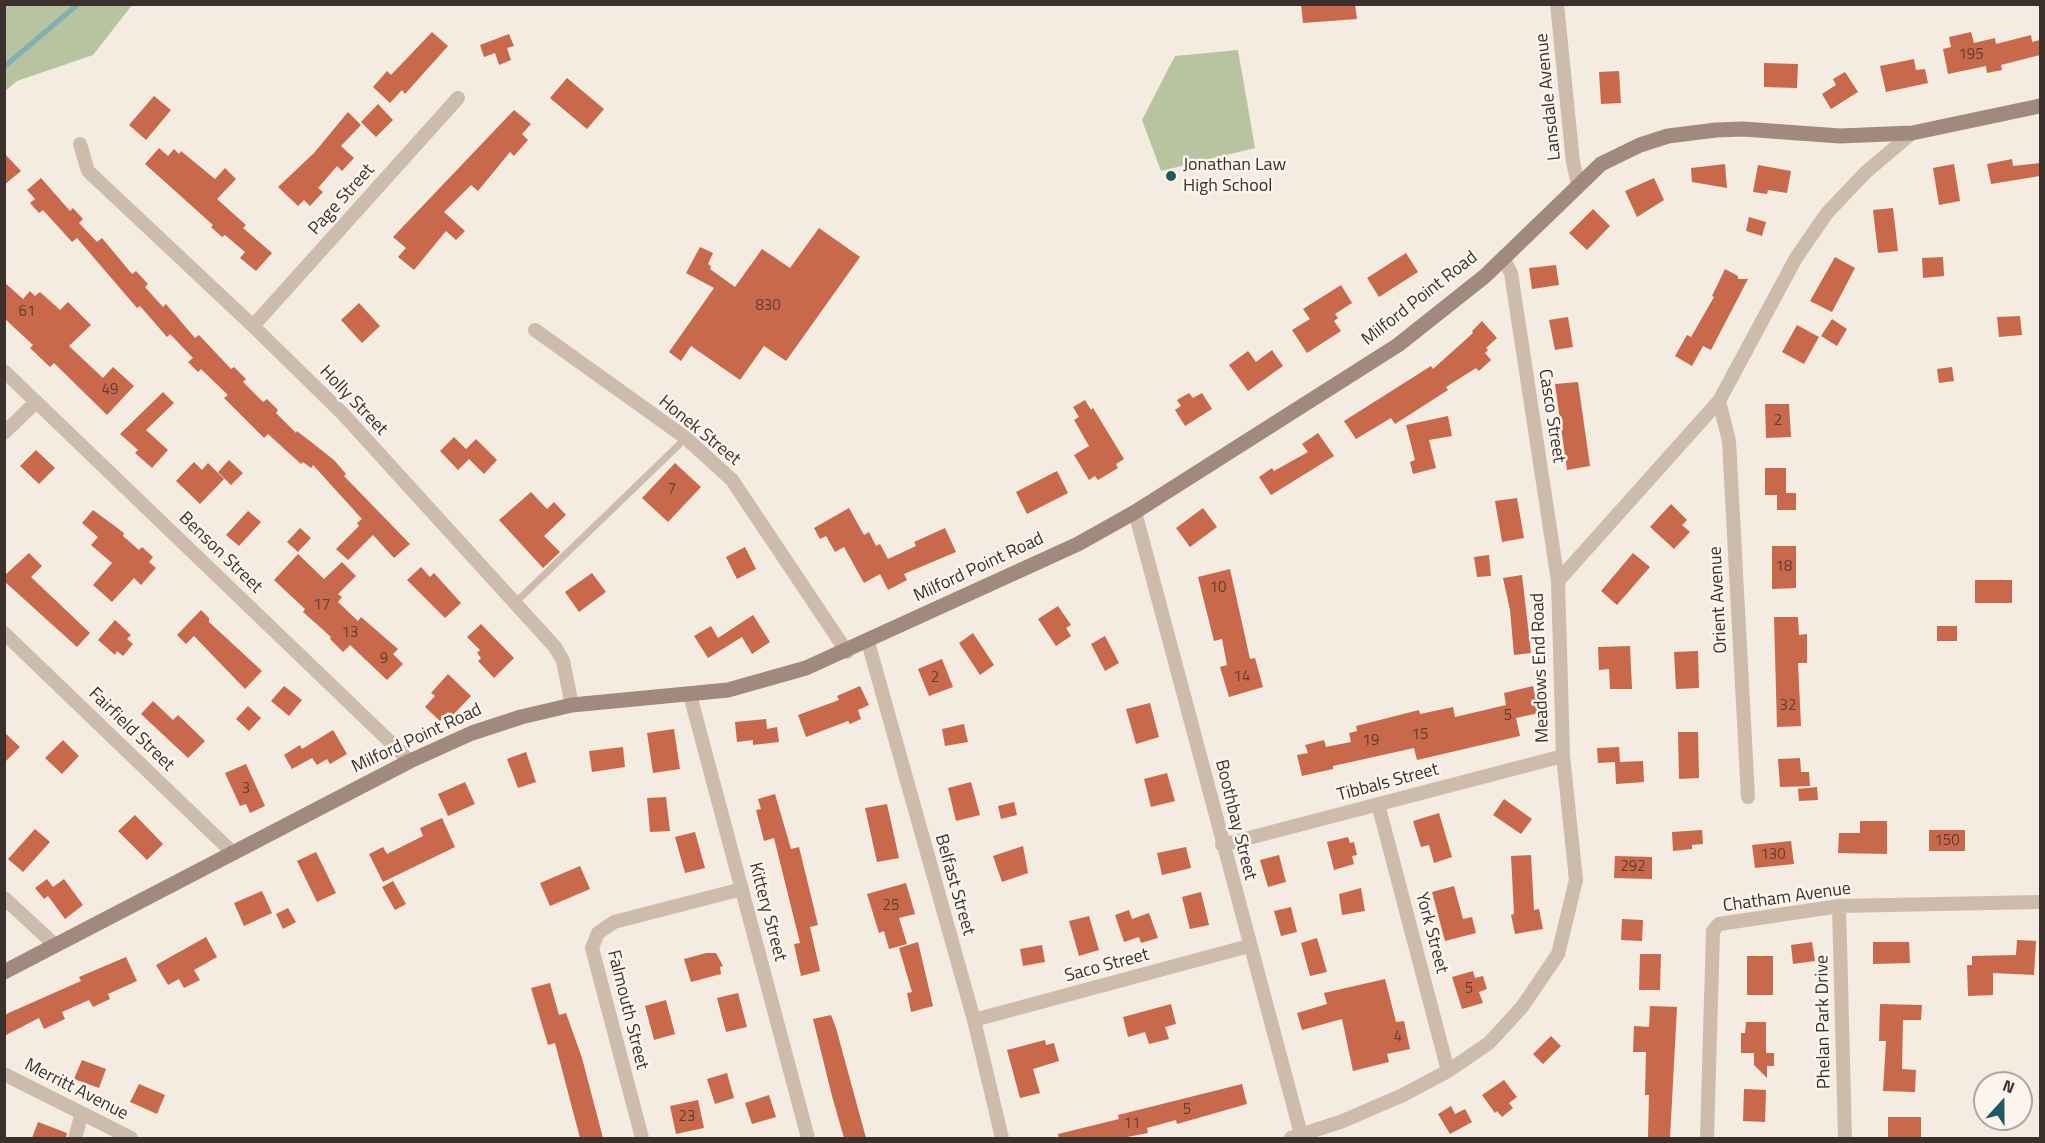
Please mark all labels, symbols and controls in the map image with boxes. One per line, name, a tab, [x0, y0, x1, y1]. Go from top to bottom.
street label: Lansdale Avenue	[1532, 32, 1566, 162]
house number: 195	[1958, 46, 1984, 64]
place label: Jonathan Law High School	[1183, 155, 1286, 198]
street label: Page Street	[304, 160, 380, 240]
marker: Jonathan Law High School	[1164, 169, 1178, 183]
street label: Milford Point Road	[1358, 247, 1482, 351]
house number: 830	[755, 297, 781, 315]
house number: 61	[19, 303, 35, 321]
street label: Holly Street	[314, 362, 392, 440]
street label: Casco Street	[1533, 368, 1569, 464]
house number: 49	[102, 381, 118, 399]
street label: Honek Street	[654, 391, 744, 471]
house number: 2	[1774, 412, 1782, 430]
house number: 7	[668, 480, 676, 498]
street label: Benson Street	[174, 508, 266, 598]
street label: Milford Point Road	[911, 528, 1047, 608]
street label: Orient Avenue	[1705, 546, 1733, 654]
house number: 18	[1776, 558, 1792, 576]
house number: 10	[1210, 579, 1226, 597]
street label: Meadows End Road	[1528, 593, 1554, 743]
house number: 17	[314, 596, 330, 614]
house number: 13	[342, 624, 358, 642]
house number: 9	[380, 650, 388, 668]
house number: 14	[1234, 668, 1250, 686]
house number: 2	[931, 669, 939, 687]
street label: Fairfield Street	[84, 684, 178, 776]
house number: 32	[1780, 697, 1796, 715]
street label: Milford Point Road	[349, 699, 485, 779]
house number: 5	[1504, 707, 1512, 725]
house number: 15	[1412, 726, 1428, 744]
house number: 19	[1363, 732, 1379, 750]
street label: Boothbay Street	[1210, 757, 1260, 883]
street label: Tibbals Street	[1335, 759, 1441, 807]
house number: 3	[242, 780, 250, 798]
street label: Belfast Street	[929, 832, 979, 938]
house number: 150	[1934, 832, 1960, 850]
house number: 130	[1760, 846, 1786, 864]
house number: 292	[1620, 858, 1646, 876]
street label: Kittery Street	[743, 860, 791, 964]
street label: Chatham Avenue	[1722, 878, 1852, 918]
street label: York Street	[1410, 890, 1452, 976]
house number: 25	[883, 897, 899, 915]
street label: Saco Street	[1062, 944, 1152, 988]
street label: Falmouth Street	[602, 948, 652, 1072]
street label: Phelan Park Drive	[1812, 955, 1836, 1089]
house number: 5	[1465, 980, 1473, 998]
house number: 4	[1394, 1028, 1402, 1046]
street label: Merritt Avenue	[21, 1055, 131, 1125]
north arrow	[1973, 1071, 2033, 1131]
text: N	[1999, 1073, 2018, 1099]
house number: 5	[1183, 1101, 1191, 1119]
house number: 23	[679, 1108, 695, 1126]
house number: 11	[1124, 1115, 1140, 1133]

